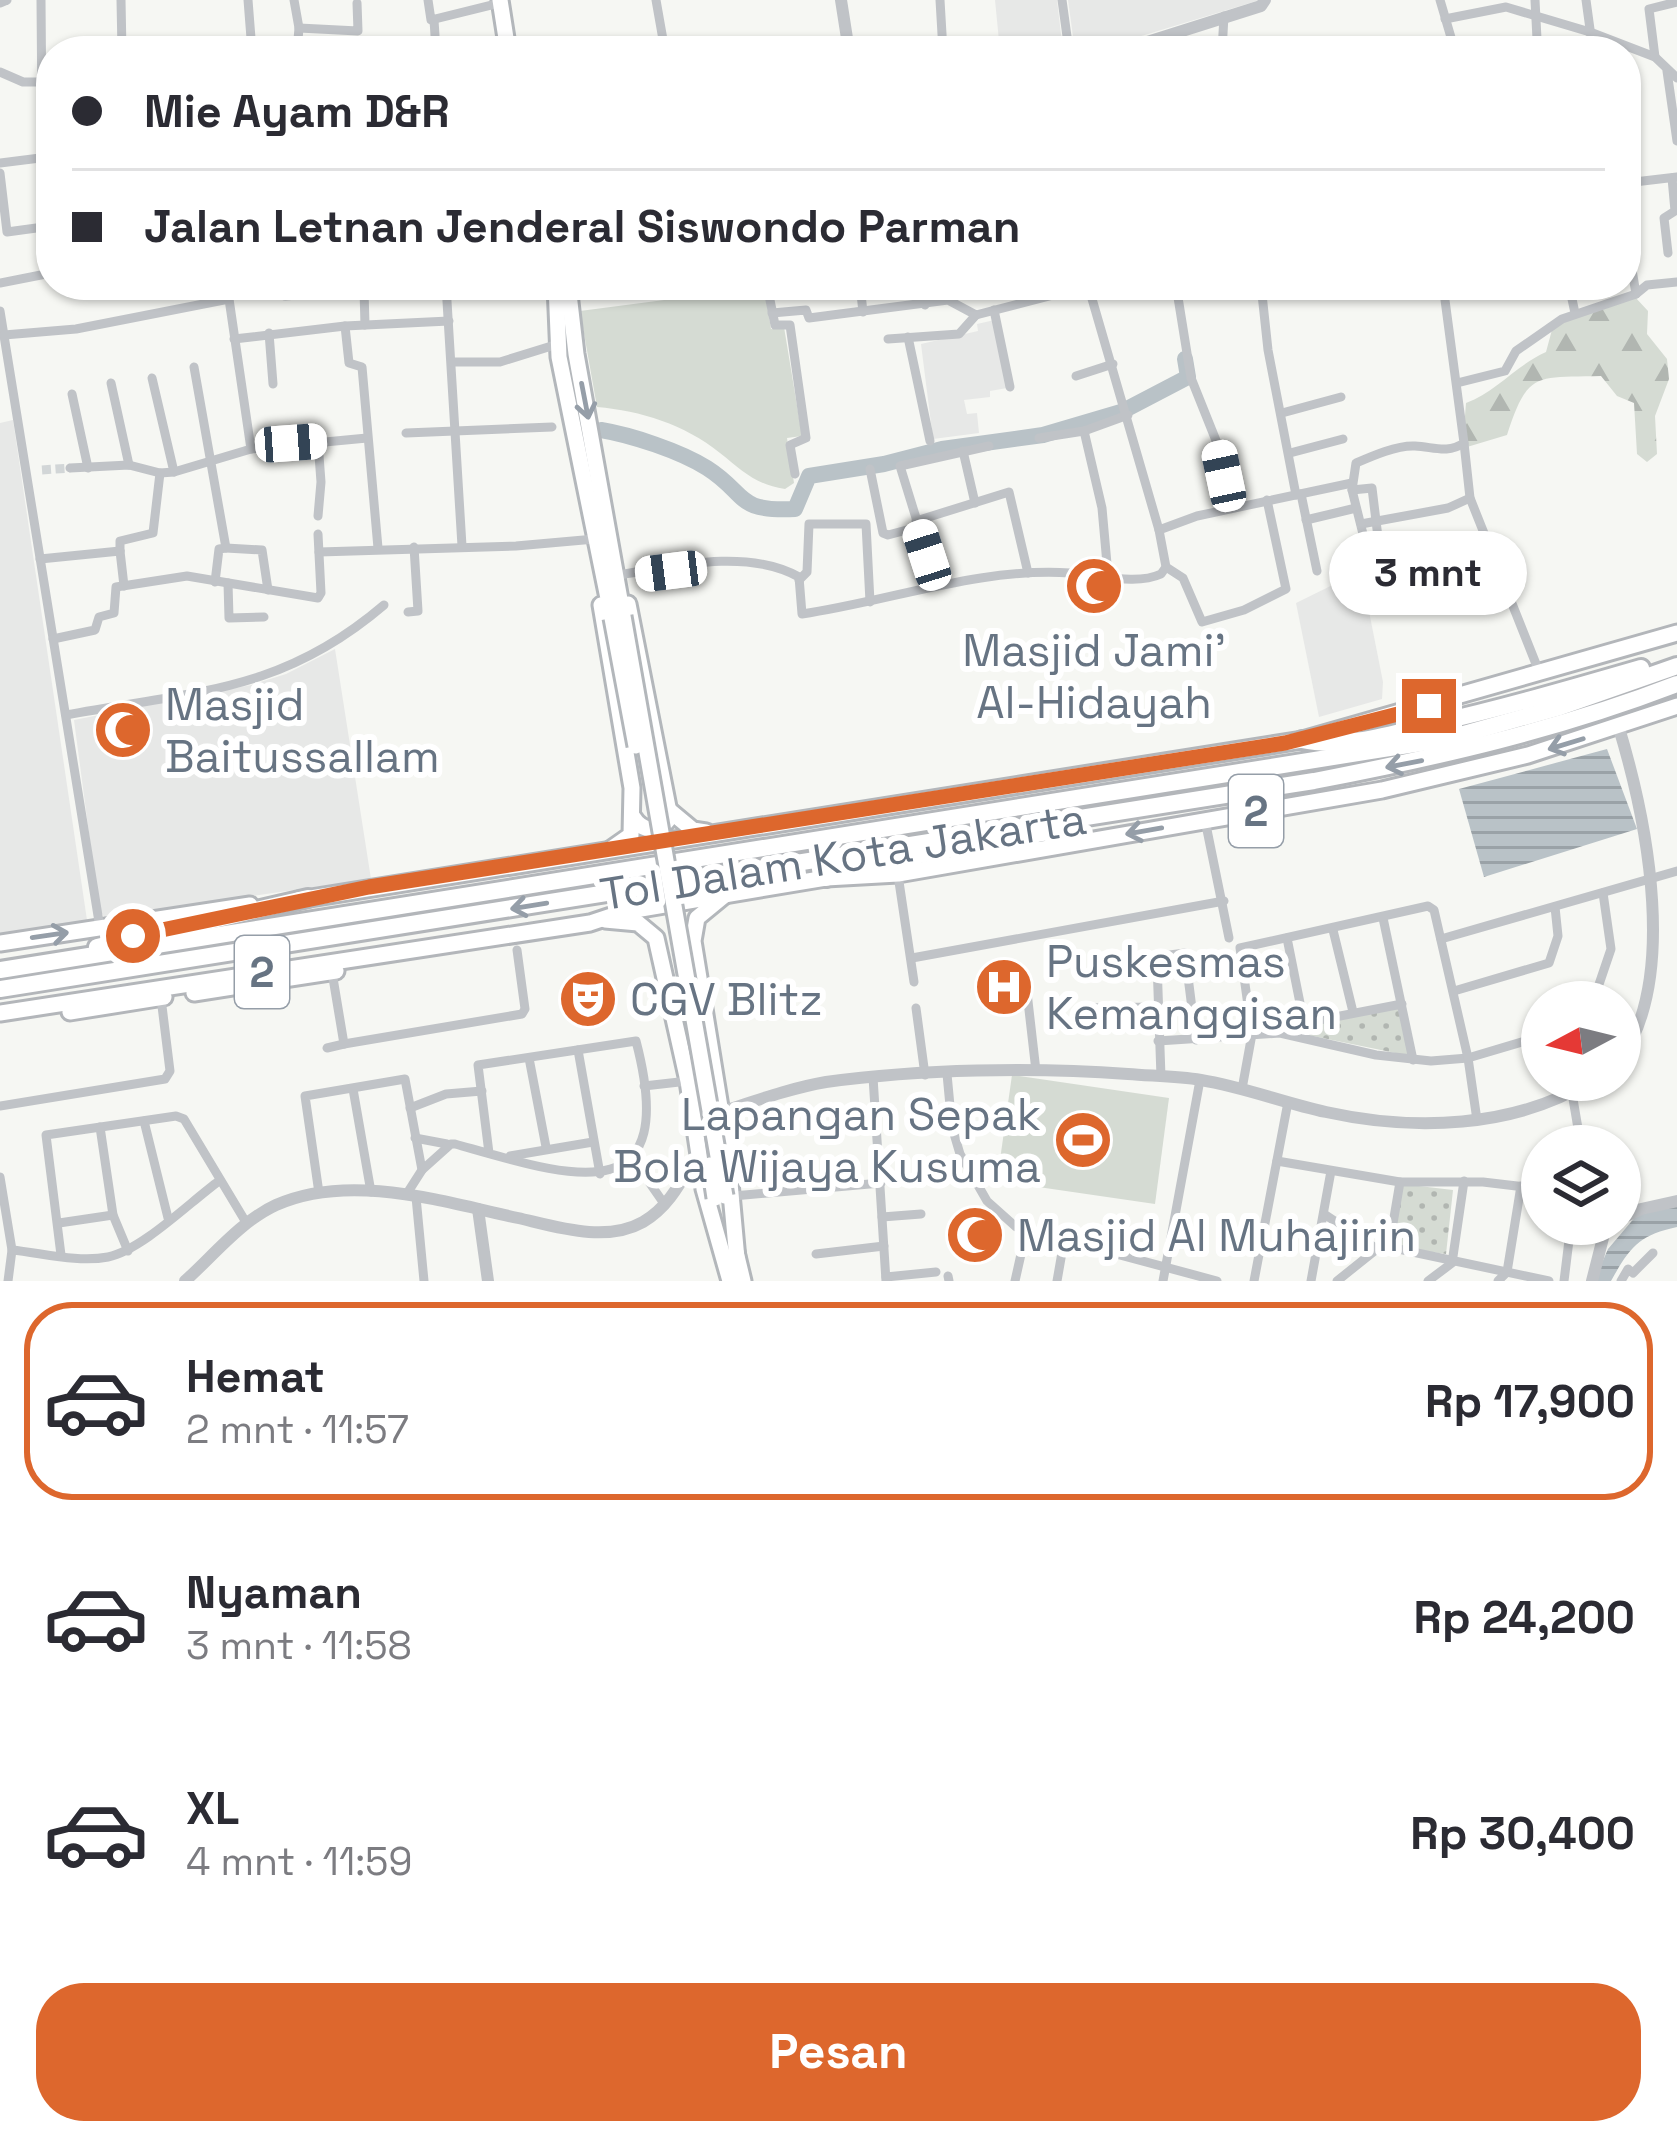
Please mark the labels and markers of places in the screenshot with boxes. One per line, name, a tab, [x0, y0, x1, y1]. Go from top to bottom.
mosque icon: Masjid Jami' Al-Hidayah	[1063, 555, 1125, 617]
place label: Masjid Jami' Al-Hidayah	[962, 622, 1226, 731]
place label: Masjid Baitussallam	[165, 676, 440, 785]
mosque icon: Masjid Baitussallam	[92, 699, 154, 761]
place label: Puskesmas Kemanggisan	[1046, 933, 1337, 1042]
hospital icon: Puskesmas Kemanggisan	[973, 956, 1035, 1018]
theatre icon: CGV Blitz	[557, 968, 619, 1030]
place label: CGV Blitz	[630, 971, 823, 1028]
place label: Lapangan Sepak Bola Wijaya Kusuma	[613, 1086, 1041, 1195]
sports icon: Lapangan Sepak Bola Wijaya Kusuma	[1052, 1109, 1114, 1171]
mosque icon: Masjid Al Muhajirin	[944, 1204, 1006, 1266]
place label: Masjid Al Muhajirin	[1017, 1207, 1416, 1264]

